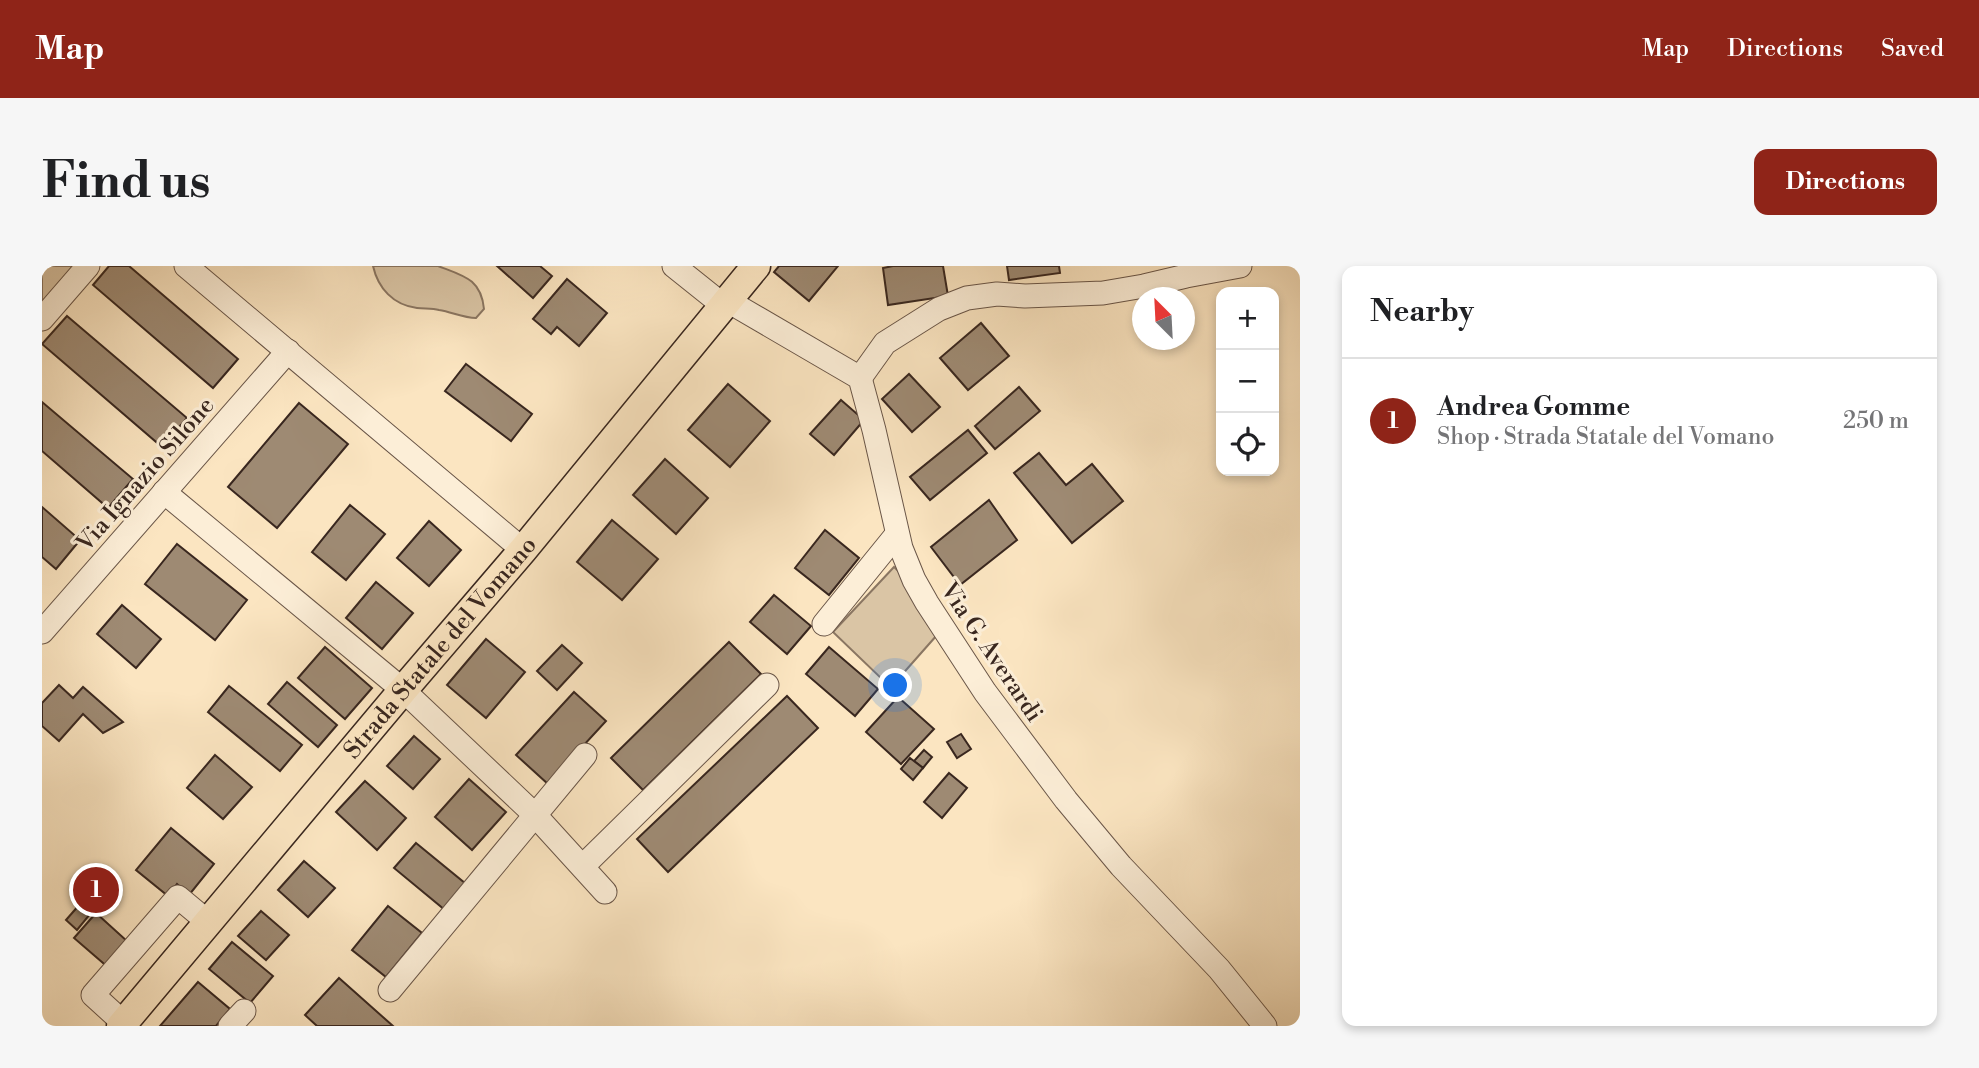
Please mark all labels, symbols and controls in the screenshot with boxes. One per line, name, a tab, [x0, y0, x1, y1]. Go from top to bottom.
text: Map	[35, 29, 104, 70]
text: Map	[1642, 34, 1689, 64]
text: Directions	[1727, 34, 1843, 64]
text: Saved	[1881, 34, 1944, 64]
button: Directions	[1754, 149, 1937, 215]
text: Find us	[42, 152, 211, 213]
north arrow	[1132, 287, 1195, 350]
map controls	[1216, 287, 1279, 476]
button: +	[1216, 287, 1279, 350]
text: Nearby	[1370, 293, 1474, 331]
button: −	[1216, 350, 1279, 413]
street label: Via Ignazio Silone	[70, 391, 221, 559]
text: Andrea Gomme	[1437, 391, 1630, 423]
text: 1	[1387, 407, 1399, 435]
text: 250 m	[1843, 407, 1909, 435]
button: locate	[1216, 413, 1279, 476]
text: Shop · Strada Statale del Vomano	[1437, 423, 1774, 451]
street label: Strada Statale del Vomano	[338, 531, 544, 765]
street label: Via G. Averardi	[933, 576, 1049, 728]
your location	[878, 668, 912, 702]
pin: 1	[73, 864, 119, 916]

